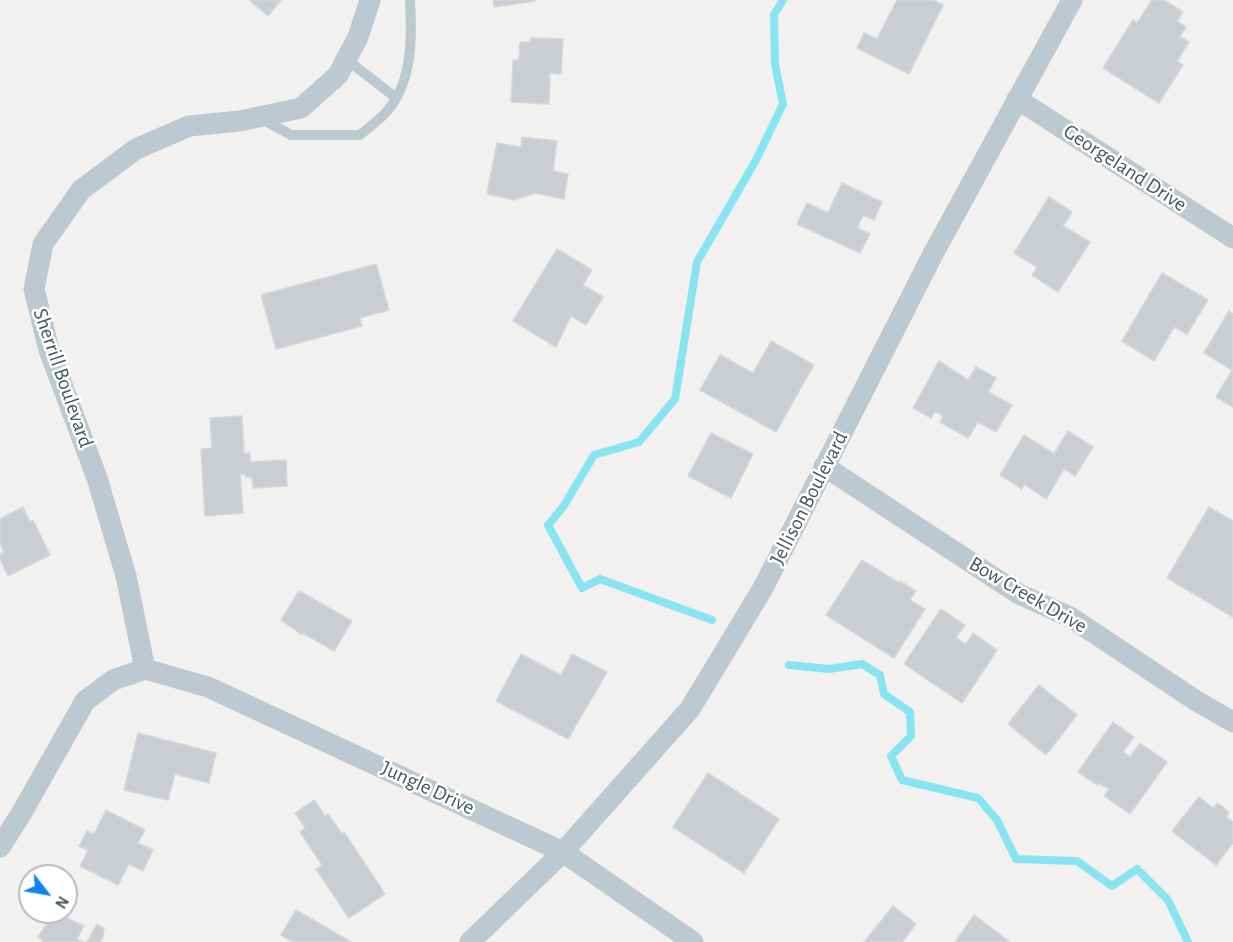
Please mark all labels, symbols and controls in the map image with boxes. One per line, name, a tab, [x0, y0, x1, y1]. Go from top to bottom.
street label: Georgeland Drive	[1059, 119, 1191, 217]
street label: Sherrill Boulevard	[27, 305, 99, 451]
street label: Jellison Boulevard	[765, 427, 853, 569]
street label: Bow Creek Drive	[965, 551, 1091, 639]
street label: Jungle Drive	[377, 755, 479, 821]
north arrow	[18, 864, 78, 924]
text: N	[52, 893, 71, 911]

